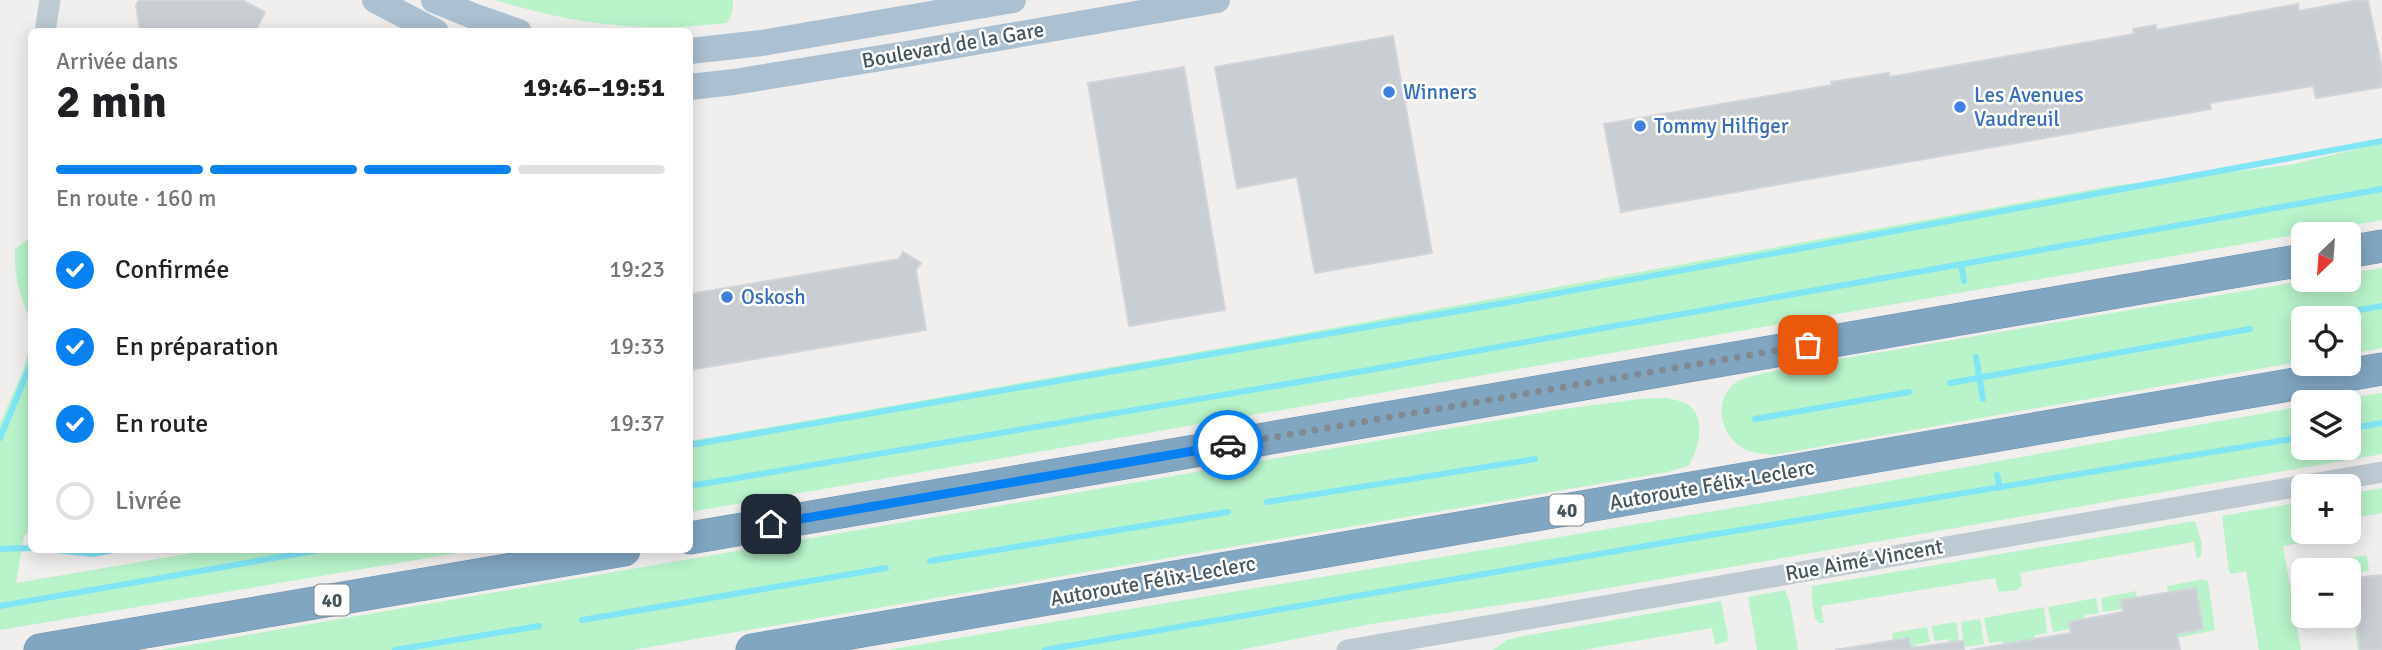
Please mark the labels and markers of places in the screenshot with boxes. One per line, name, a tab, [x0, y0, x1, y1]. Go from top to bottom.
place label: Winners	[1403, 79, 1477, 105]
place label: Les Avenues Vaudreuil	[1974, 82, 2084, 132]
marker: Winners	[1381, 84, 1397, 100]
marker: Les Avenues Vaudreuil	[1952, 99, 1968, 115]
place label: Tommy Hilfiger	[1654, 113, 1789, 139]
marker: Tommy Hilfiger	[1632, 118, 1648, 134]
place label: Oskosh	[741, 284, 806, 310]
marker: Oskosh	[719, 289, 735, 305]
pin	[1778, 315, 1838, 375]
pin	[741, 494, 801, 554]

